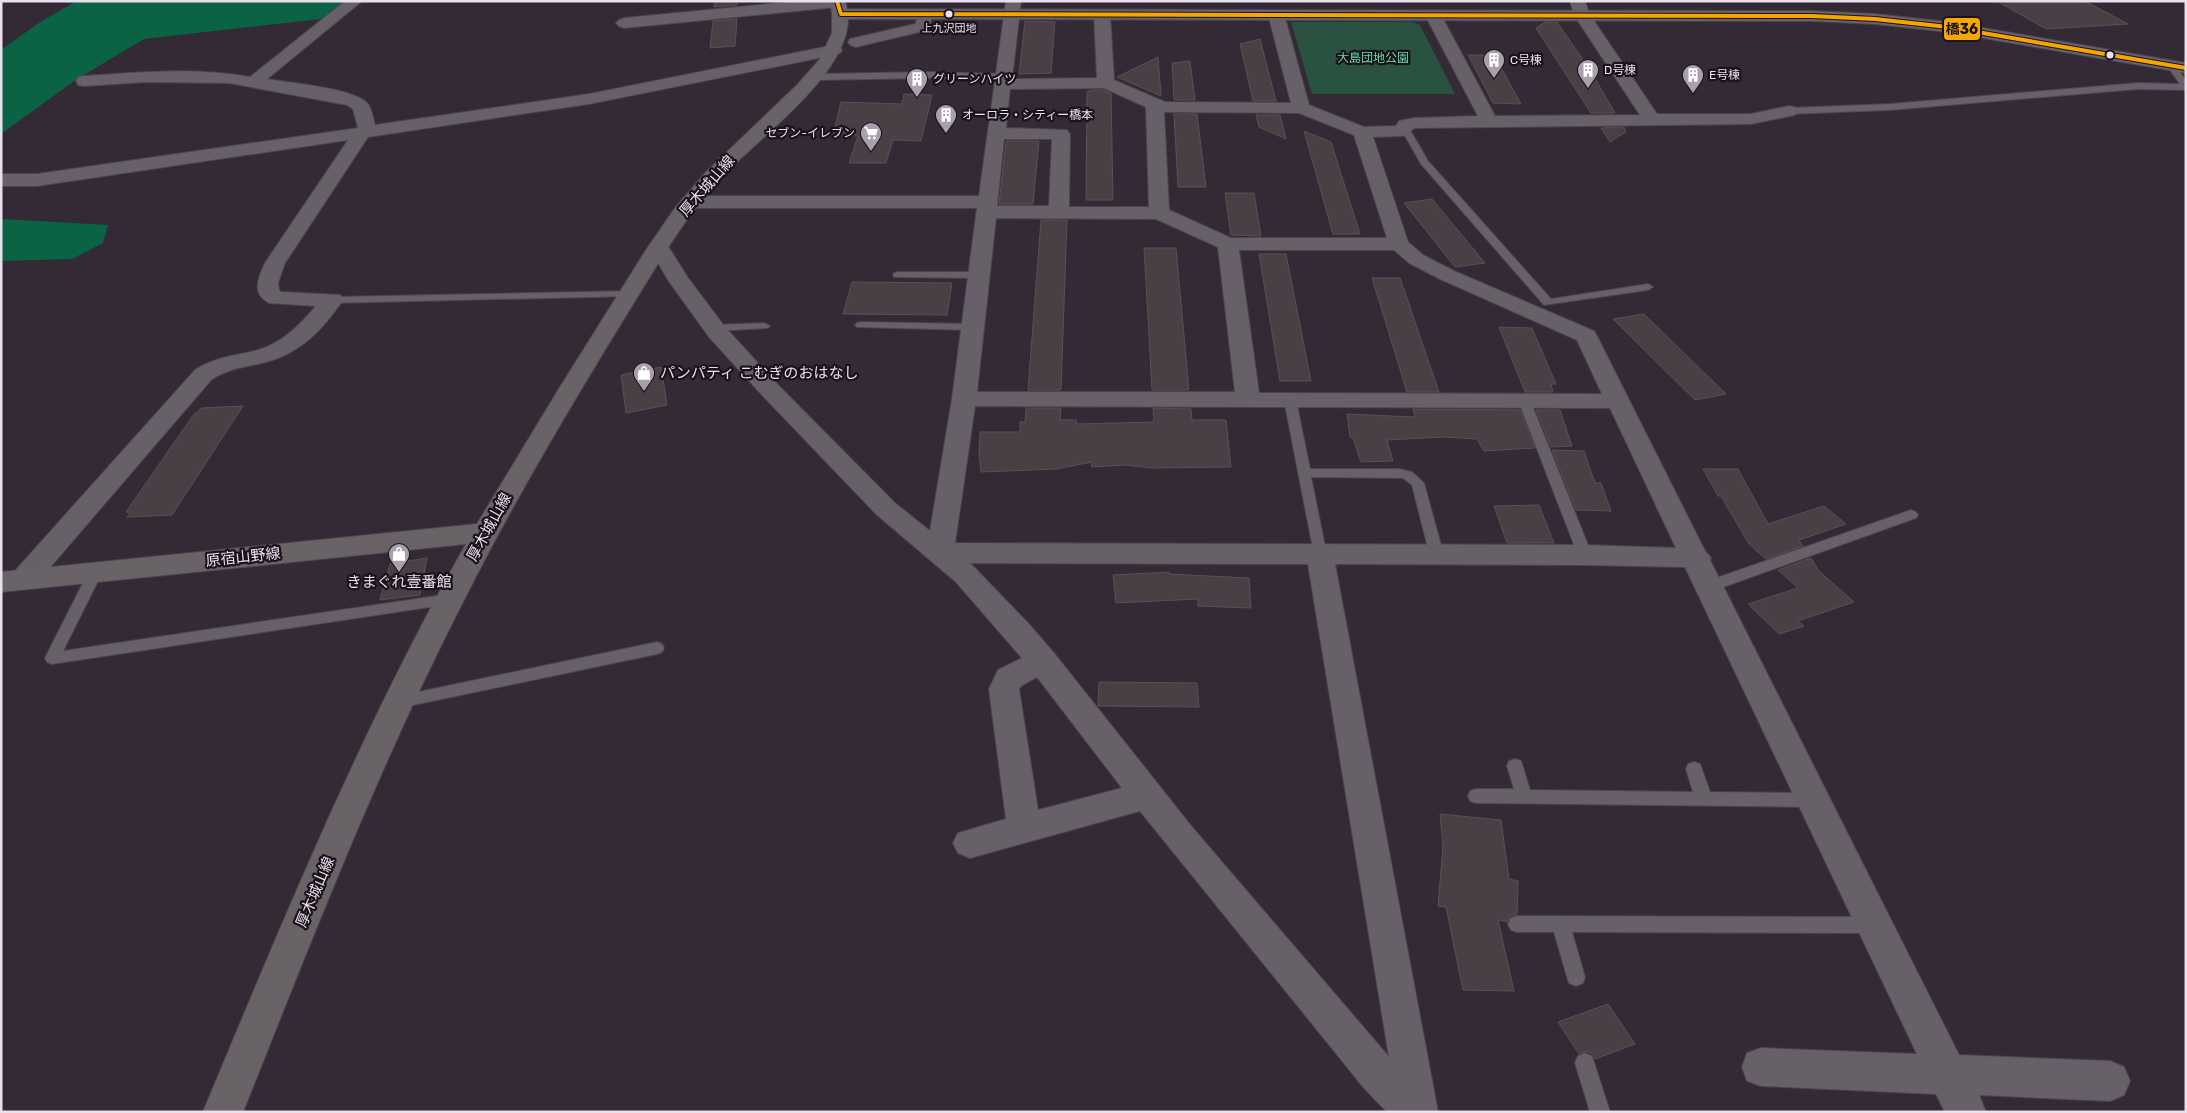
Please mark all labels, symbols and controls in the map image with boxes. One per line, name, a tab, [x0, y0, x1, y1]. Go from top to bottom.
marker: 上九沢団地	[944, 9, 954, 19]
line badge: 橋36	[1943, 17, 1981, 41]
text: 橋36	[1946, 21, 1978, 38]
place label: 上九沢団地	[922, 22, 977, 35]
building icon: C号棟	[1482, 48, 1506, 79]
unlabelled marker	[2105, 50, 2115, 60]
park label: 大島団地公園	[1337, 51, 1409, 65]
place label: C号棟	[1510, 53, 1542, 67]
building icon: D号棟	[1576, 58, 1600, 89]
place label: D号棟	[1604, 63, 1636, 77]
building icon: E号棟	[1681, 63, 1705, 94]
building icon: グリーンハイツ	[905, 67, 929, 98]
place label: E号棟	[1709, 68, 1740, 82]
place label: グリーンハイツ	[933, 72, 1016, 86]
building icon: オーロラ・シティー橋本	[934, 103, 958, 134]
place label: オーロラ・シティー橋本	[962, 108, 1093, 122]
supermarket icon: セブン-イレブン	[859, 121, 883, 152]
place label: セブン-イレブン	[765, 126, 855, 140]
street label: 厚木城山線	[676, 152, 738, 220]
shop icon: パンパティ こむぎのおはなし	[632, 361, 656, 392]
place label: パンパティ こむぎのおはなし	[660, 364, 859, 382]
street label: 厚木城山線	[463, 490, 515, 564]
shop icon: きまぐれ壹番館	[387, 542, 411, 573]
street label: 原宿山野線	[205, 544, 281, 570]
place label: きまぐれ壹番館	[346, 573, 452, 591]
street label: 厚木城山線	[292, 854, 338, 930]

